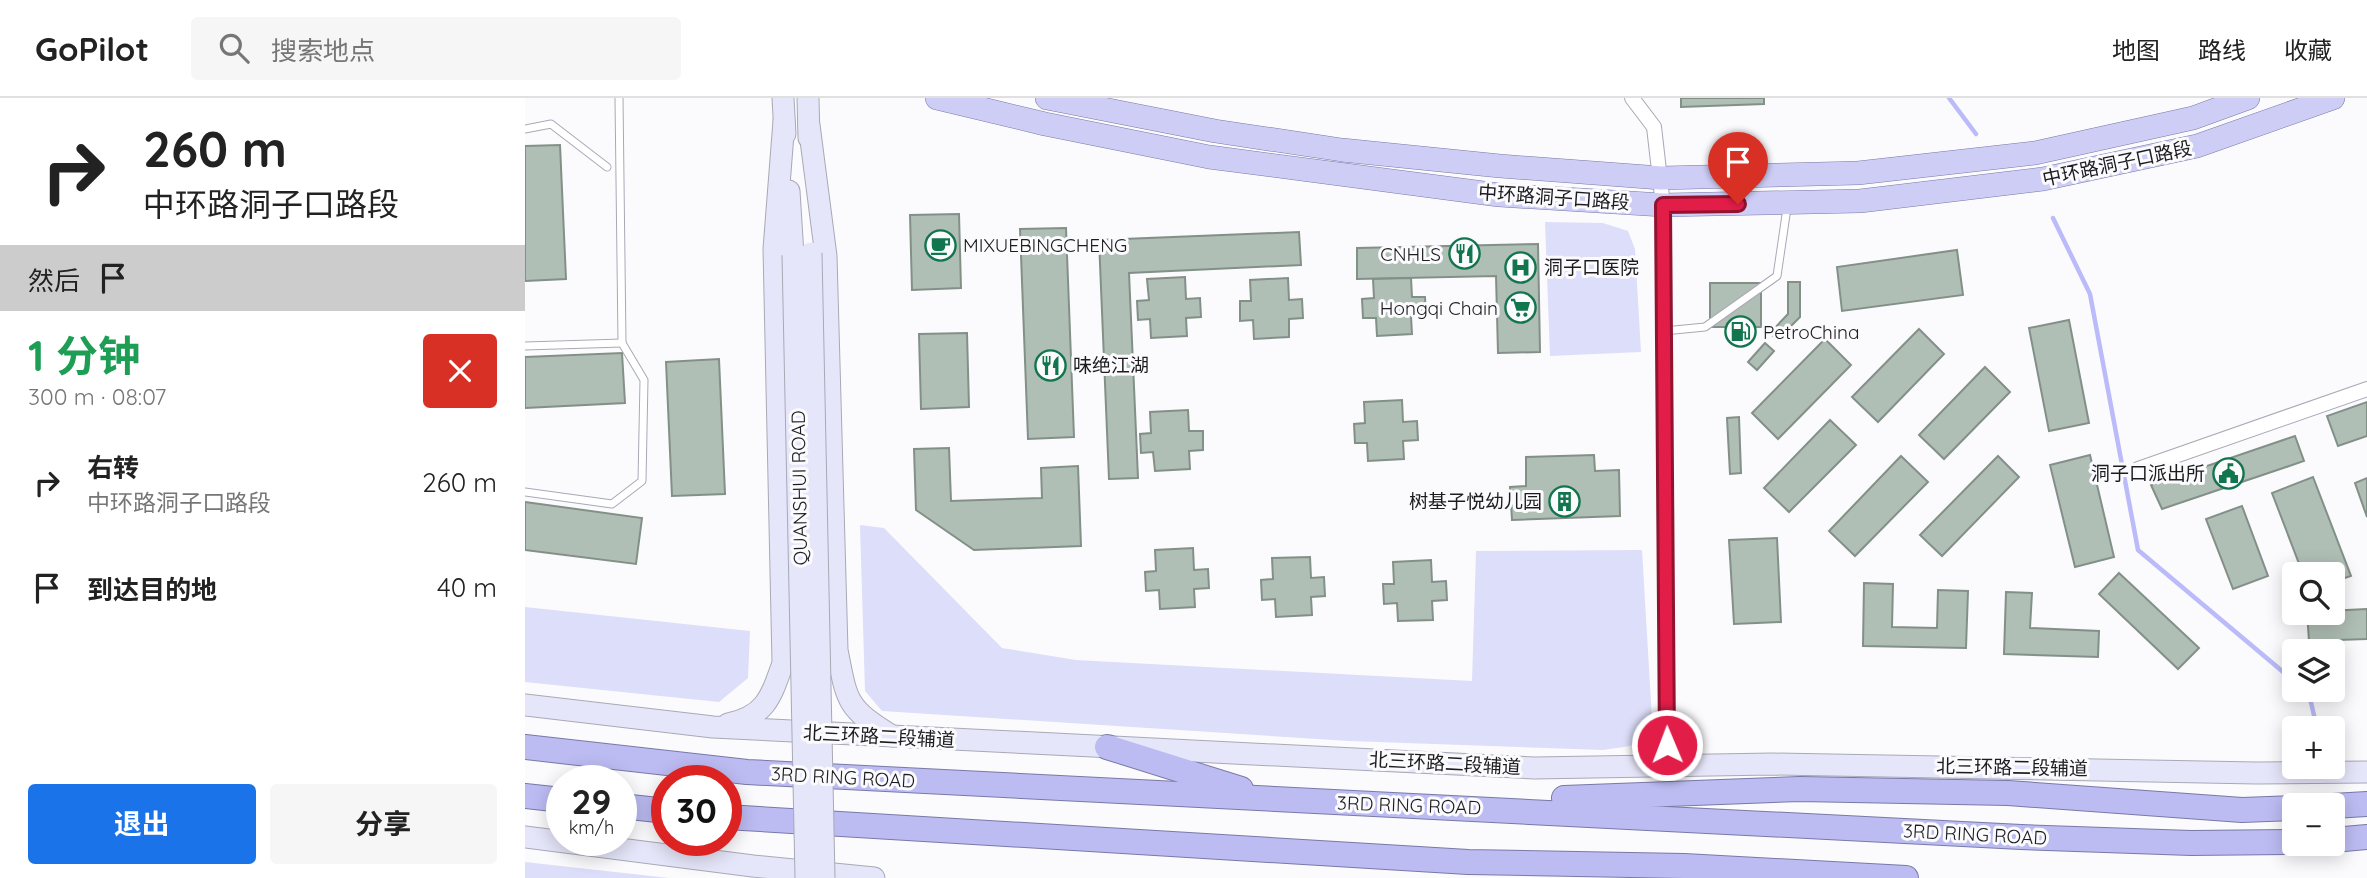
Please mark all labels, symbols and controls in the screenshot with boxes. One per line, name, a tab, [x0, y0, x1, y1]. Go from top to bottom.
search box	[191, 17, 681, 80]
text: GoPilot	[35, 28, 149, 69]
icon: search	[215, 29, 253, 67]
text: 搜索地点	[271, 34, 375, 67]
text: 地图	[2112, 35, 2160, 65]
text: 路线	[2198, 35, 2246, 65]
text: 收藏	[2284, 35, 2332, 65]
text: 260 m	[143, 118, 287, 179]
icon: right	[28, 126, 119, 217]
pin	[1708, 132, 1768, 204]
street label: 中环路洞子口路段	[2040, 135, 2194, 191]
icon: arrive	[1719, 143, 1757, 181]
street label: 中环路洞子口路段	[1477, 180, 1631, 214]
text: 中环路洞子口路段	[143, 184, 399, 224]
cafe icon: MIXUEBINGCHENG	[923, 228, 957, 262]
place label: MIXUEBINGCHENG	[963, 233, 1127, 257]
restaurant icon: CNHLS	[1447, 237, 1481, 271]
place label: CNHLS	[1380, 242, 1441, 266]
hospital icon: 洞子口医院	[1504, 250, 1538, 284]
place label: 洞子口医院	[1544, 255, 1639, 279]
icon: arrive	[94, 259, 132, 297]
text: 然后	[28, 264, 80, 297]
supermarket icon: Hongqi Chain	[1504, 291, 1538, 325]
place label: Hongqi Chain	[1380, 296, 1498, 320]
fuel station icon: PetroChina	[1723, 315, 1757, 349]
place label: PetroChina	[1763, 320, 1859, 344]
text: 1 分钟	[28, 329, 140, 382]
button: close	[423, 334, 497, 408]
restaurant icon: 味绝江湖	[1033, 348, 1067, 382]
place label: 味绝江湖	[1073, 353, 1149, 377]
text: 300 m · 08:07	[28, 382, 166, 411]
street label: QUANSHUI ROAD	[786, 410, 812, 566]
text: 右转	[87, 451, 139, 484]
public building icon: 洞子口派出所	[2211, 456, 2245, 490]
place label: 洞子口派出所	[2091, 461, 2205, 485]
icon: right	[28, 464, 66, 502]
text: 260 m	[422, 466, 497, 499]
building icon: 树基子悦幼儿园	[1548, 484, 1582, 518]
text: 中环路洞子口路段	[87, 488, 271, 517]
place label: 树基子悦幼儿园	[1409, 489, 1542, 513]
map controls	[2282, 562, 2345, 856]
button: search	[2282, 562, 2345, 625]
icon: arrive	[28, 569, 66, 607]
text: 40 m	[437, 571, 497, 604]
text: 到达目的地	[87, 573, 217, 606]
button: layers	[2282, 639, 2345, 702]
position arrow	[1630, 708, 1704, 782]
button: +	[2282, 716, 2345, 779]
street label: 北三环路二段辅道	[802, 720, 956, 752]
street label: 北三环路二段辅道	[1368, 747, 1522, 779]
street label: 北三环路二段辅道	[1936, 754, 2088, 780]
street label: 3RD RING ROAD	[770, 761, 916, 793]
speed limit sign: 30	[651, 765, 742, 856]
text: 29	[572, 779, 611, 823]
button: 退出	[28, 784, 256, 864]
button: 分享	[270, 784, 497, 864]
street label: 3RD RING ROAD	[1337, 790, 1481, 820]
button: −	[2282, 793, 2345, 856]
text: km/h	[569, 816, 614, 839]
street label: 3RD RING ROAD	[1902, 818, 2048, 850]

